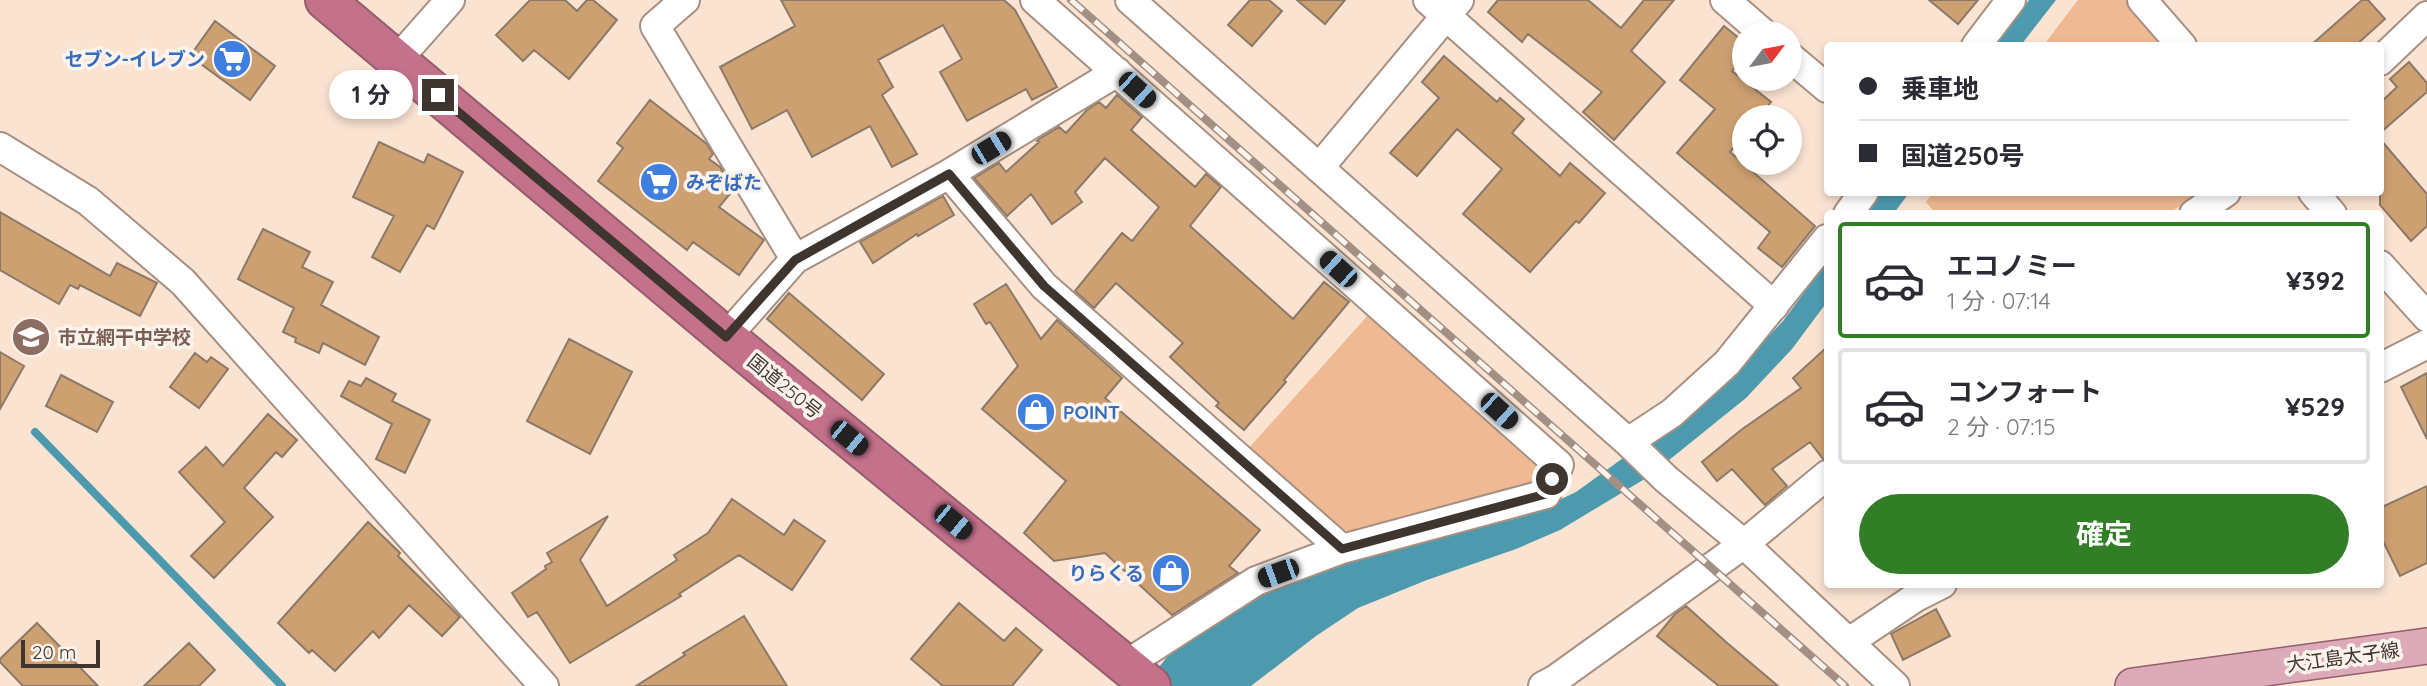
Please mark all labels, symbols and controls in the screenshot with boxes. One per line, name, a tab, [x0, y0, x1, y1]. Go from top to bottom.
north arrow	[1732, 21, 1802, 91]
map controls	[1732, 21, 1802, 175]
supermarket icon: セブン-イレブン	[211, 38, 253, 80]
place label: セブン-イレブン	[64, 47, 205, 71]
car	[1115, 68, 1160, 112]
callout: 1 分	[330, 70, 414, 119]
text: 乗車地	[1901, 72, 1979, 105]
route end	[422, 79, 454, 111]
text: 1 分	[352, 80, 390, 109]
button: locate	[1732, 105, 1802, 175]
car	[968, 128, 1015, 168]
text: 国道250号	[1901, 139, 2025, 172]
supermarket icon: みぞばた	[638, 161, 680, 203]
place label: みぞばた	[686, 170, 762, 194]
car	[1316, 247, 1361, 291]
icon: car	[1863, 249, 1926, 312]
text: エコノミー	[1947, 249, 2077, 282]
text: ¥392	[2286, 264, 2345, 297]
text: 1 分 · 07:14	[1947, 286, 2051, 315]
school or university icon: 市立網干中学校	[10, 316, 52, 358]
place label: 市立網干中学校	[58, 325, 191, 349]
street label: 国道250号	[743, 349, 827, 423]
icon: car	[1863, 375, 1926, 438]
text: コンフォート	[1947, 375, 2102, 408]
car	[1477, 389, 1522, 433]
text: ¥529	[2285, 390, 2345, 423]
shop icon: POINT	[1015, 391, 1057, 433]
place label: POINT	[1063, 400, 1120, 424]
text: 2 分 · 07:15	[1947, 412, 2056, 441]
car	[827, 417, 872, 459]
route start	[1536, 463, 1568, 495]
button: 確定	[1859, 494, 2349, 574]
car	[931, 501, 976, 543]
shop icon: りらくる	[1150, 552, 1192, 594]
car	[1255, 556, 1302, 590]
place label: りらくる	[1068, 561, 1144, 585]
scale bar	[21, 637, 100, 669]
street label: 大江島太子線	[2285, 637, 2401, 677]
text: 20 m	[32, 640, 76, 664]

